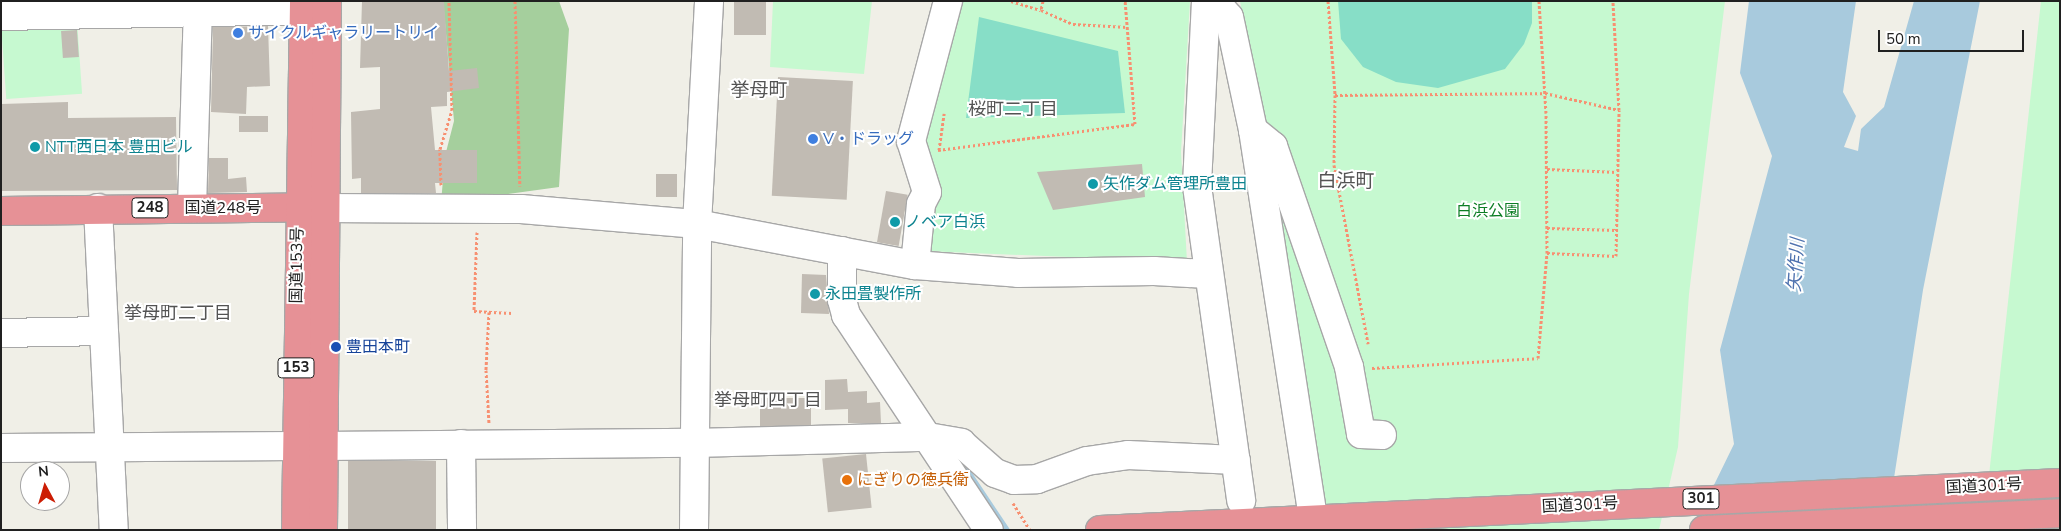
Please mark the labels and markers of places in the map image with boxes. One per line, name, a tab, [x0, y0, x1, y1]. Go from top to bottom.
place label: サイクルギャラリートリイ	[248, 23, 440, 43]
marker: サイクルギャラリートリイ	[232, 27, 244, 39]
place label: V・ドラッグ	[823, 129, 914, 149]
marker: V・ドラッグ	[807, 133, 819, 145]
place label: NTT西日本 豊田ビル	[45, 137, 192, 157]
marker: NTT西日本 豊田ビル	[29, 141, 41, 153]
place label: 矢作ダム管理所豊田	[1103, 174, 1247, 194]
marker: 矢作ダム管理所豊田	[1087, 178, 1099, 190]
place label: ノベア白浜	[905, 212, 985, 232]
marker: ノベア白浜	[889, 216, 901, 228]
place label: 永田畳製作所	[825, 284, 921, 304]
marker: 永田畳製作所	[809, 288, 821, 300]
place label: 豊田本町	[346, 337, 410, 357]
marker: 豊田本町	[330, 341, 342, 353]
place label: にぎりの徳兵衛	[857, 470, 969, 490]
marker: にぎりの徳兵衛	[841, 474, 853, 486]

